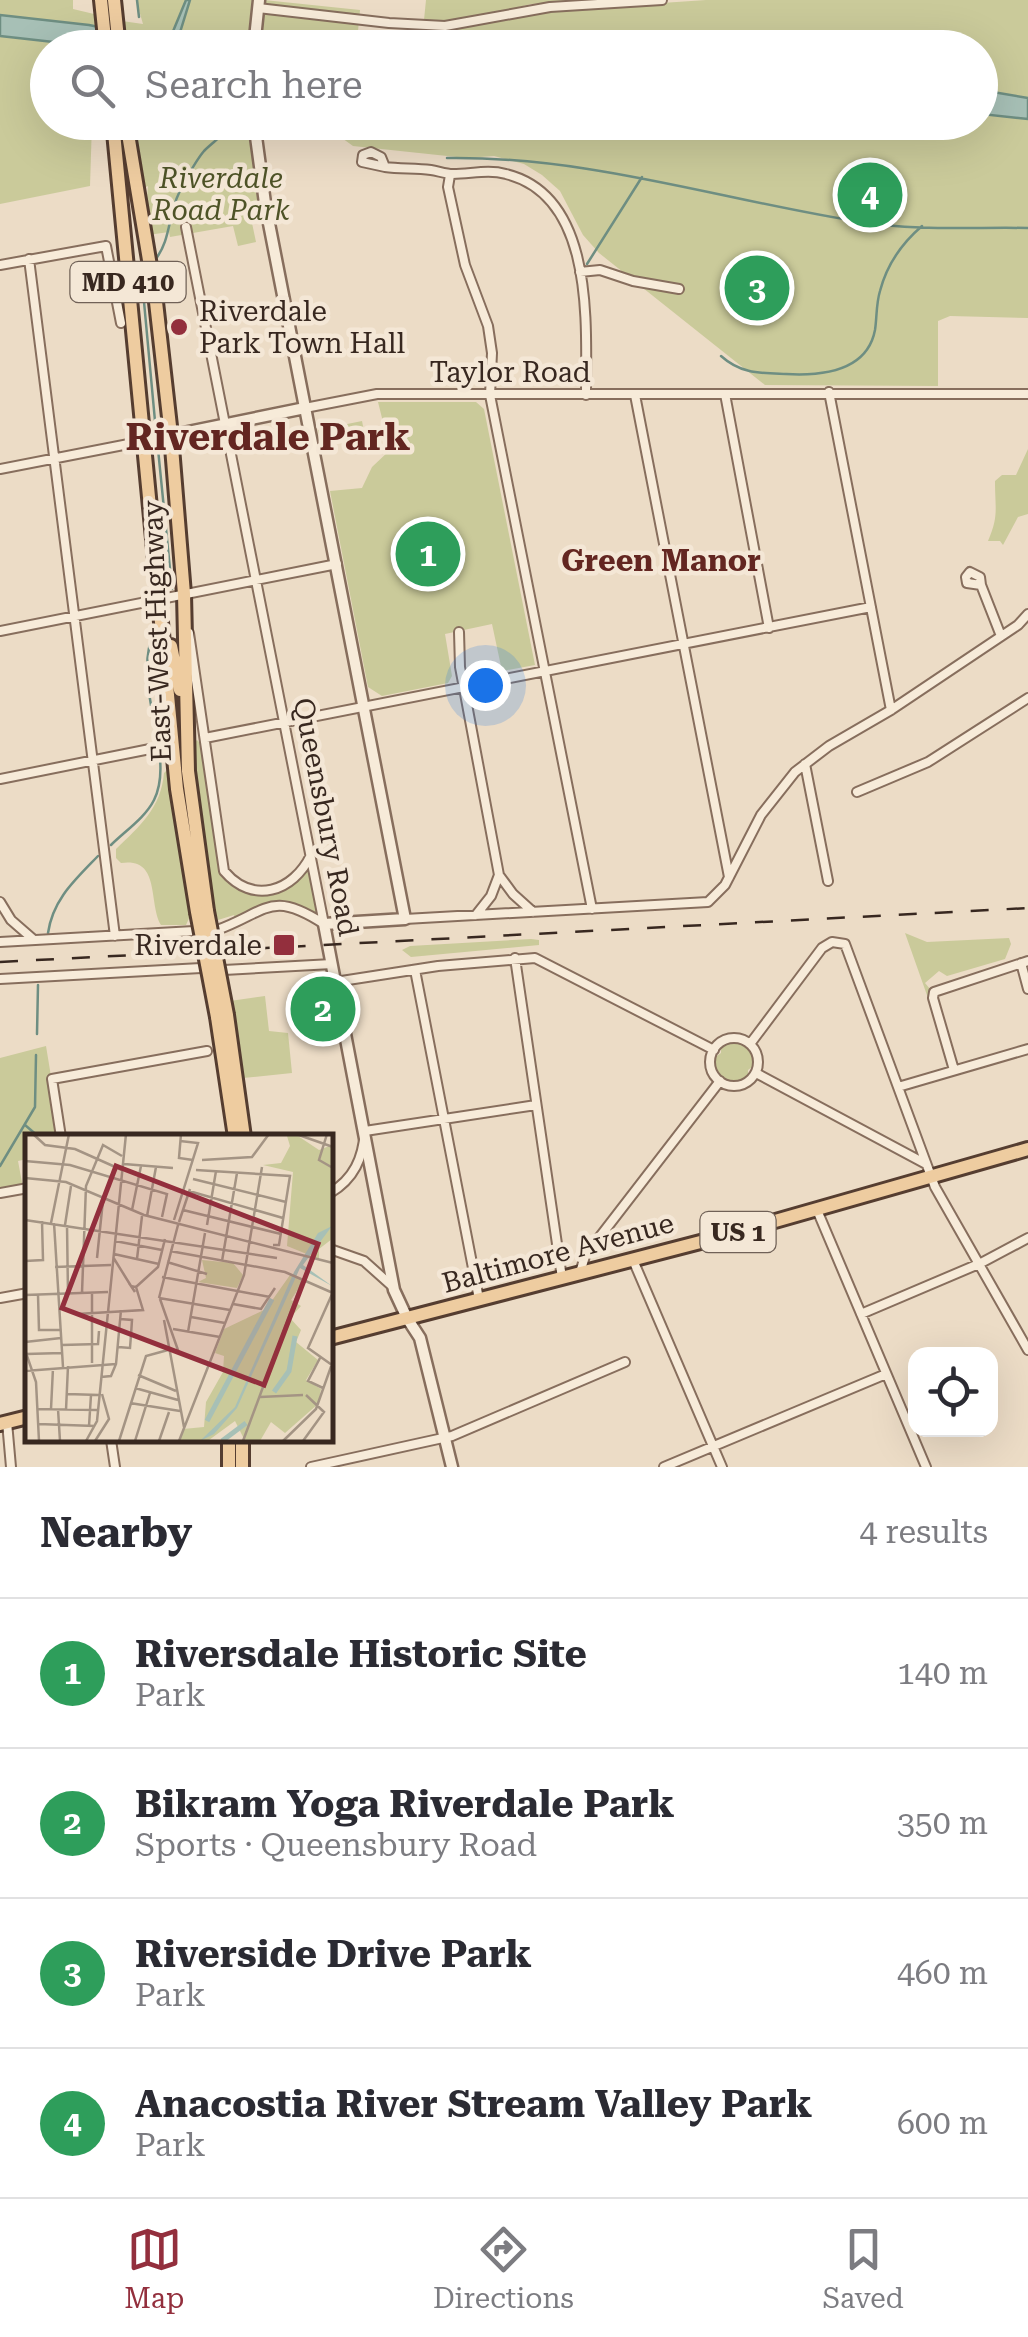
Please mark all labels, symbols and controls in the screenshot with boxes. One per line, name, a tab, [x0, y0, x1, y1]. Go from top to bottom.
search box	[30, 30, 998, 140]
icon: search	[65, 58, 120, 113]
text: Search here	[145, 63, 363, 107]
pin: 4	[838, 158, 902, 232]
park label: Riverdale Road Park	[151, 162, 290, 227]
pin: 3	[724, 250, 790, 326]
road number: MD 410	[70, 262, 186, 302]
place label: Riverdale Park Town Hall	[199, 295, 405, 360]
marker: Riverdale Park Town Hall	[168, 316, 190, 338]
street label: Taylor Road	[429, 356, 591, 389]
district label: Riverdale Park	[125, 415, 411, 459]
street label: East-West Highway	[136, 499, 178, 762]
pin: 1	[396, 516, 460, 592]
district label: Green Manor	[561, 543, 761, 578]
your location	[460, 660, 511, 711]
street label: Queensbury Road	[287, 695, 365, 939]
place label: Riverdale	[134, 929, 262, 962]
marker: Riverdale	[271, 932, 297, 958]
pin: 2	[290, 972, 356, 1046]
inset map	[25, 1134, 332, 1442]
street label: Baltimore Avenue	[438, 1206, 678, 1300]
road number: US 1	[700, 1212, 776, 1252]
map controls	[908, 1347, 998, 1437]
button: locate	[908, 1347, 998, 1437]
text: Nearby	[40, 1508, 192, 1557]
text: 4 results	[860, 1513, 988, 1551]
text: Riversdale Historic Site	[135, 1632, 587, 1676]
text: 1	[64, 1654, 81, 1692]
text: 140 m	[897, 1654, 988, 1692]
text: Park	[135, 1676, 206, 1714]
text: Bikram Yoga Riverdale Park	[135, 1782, 674, 1826]
text: 2	[64, 1804, 81, 1842]
text: 350 m	[897, 1804, 988, 1842]
text: Sports · Queensbury Road	[135, 1826, 537, 1864]
text: Riverside Drive Park	[135, 1932, 532, 1976]
text: 3	[64, 1954, 81, 1992]
text: 460 m	[897, 1954, 988, 1992]
text: Park	[135, 1976, 206, 2014]
text: Anacostia River Stream Valley Park	[135, 2082, 812, 2126]
text: 4	[64, 2104, 81, 2142]
text: 600 m	[897, 2104, 988, 2142]
text: Park	[135, 2126, 206, 2164]
tab: Map	[124, 2222, 184, 2315]
tab: Directions	[433, 2222, 574, 2315]
tab: Saved	[822, 2222, 904, 2315]

